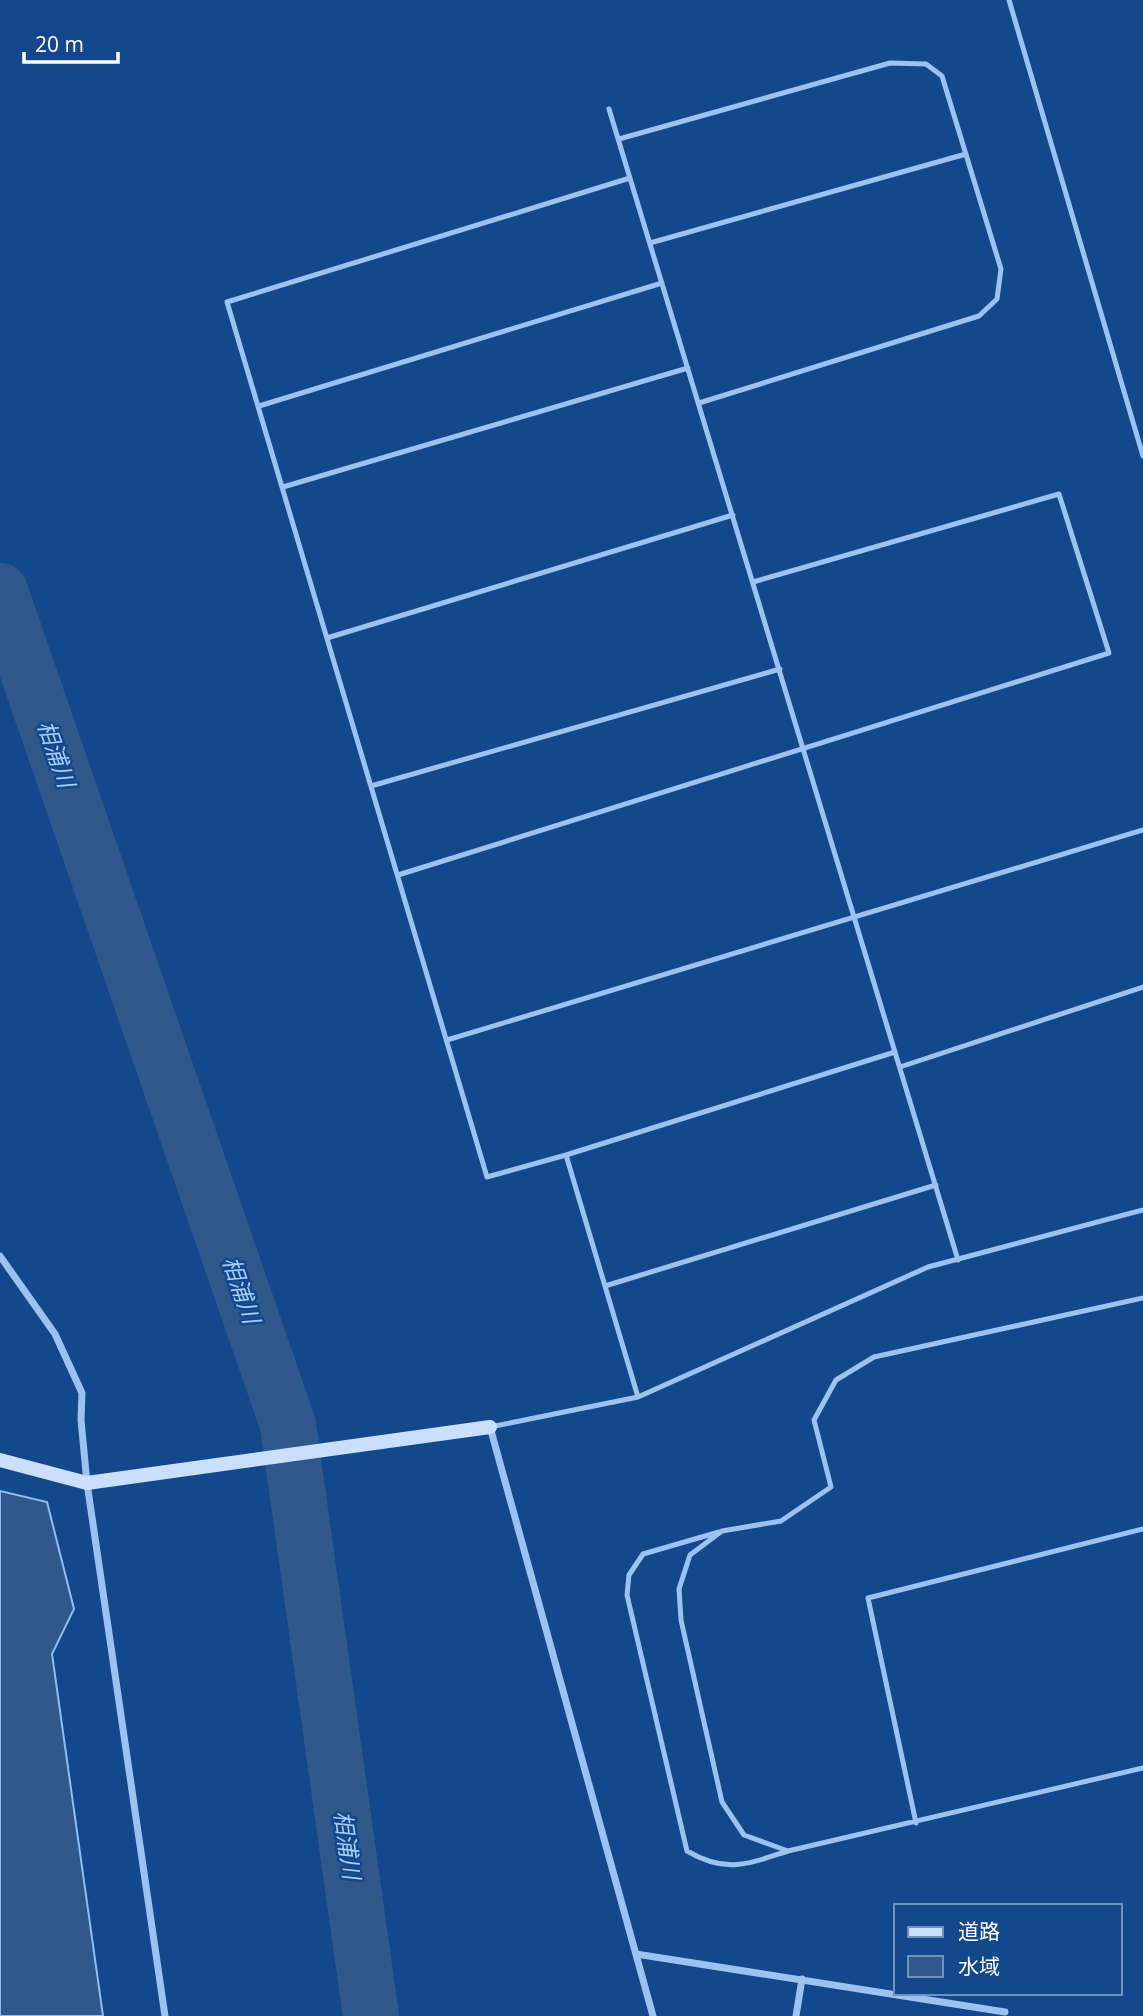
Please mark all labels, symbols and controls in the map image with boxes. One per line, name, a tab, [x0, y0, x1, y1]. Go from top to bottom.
scale bar	[24, 21, 119, 65]
text: 20 m	[35, 30, 84, 58]
water label: 相浦川	[31, 716, 84, 794]
water label: 相浦川	[216, 1252, 269, 1330]
water label: 相浦川	[327, 1808, 369, 1884]
legend	[894, 1904, 1122, 1995]
text: 道路	[958, 1917, 1000, 1945]
text: 水域	[958, 1952, 1000, 1980]

